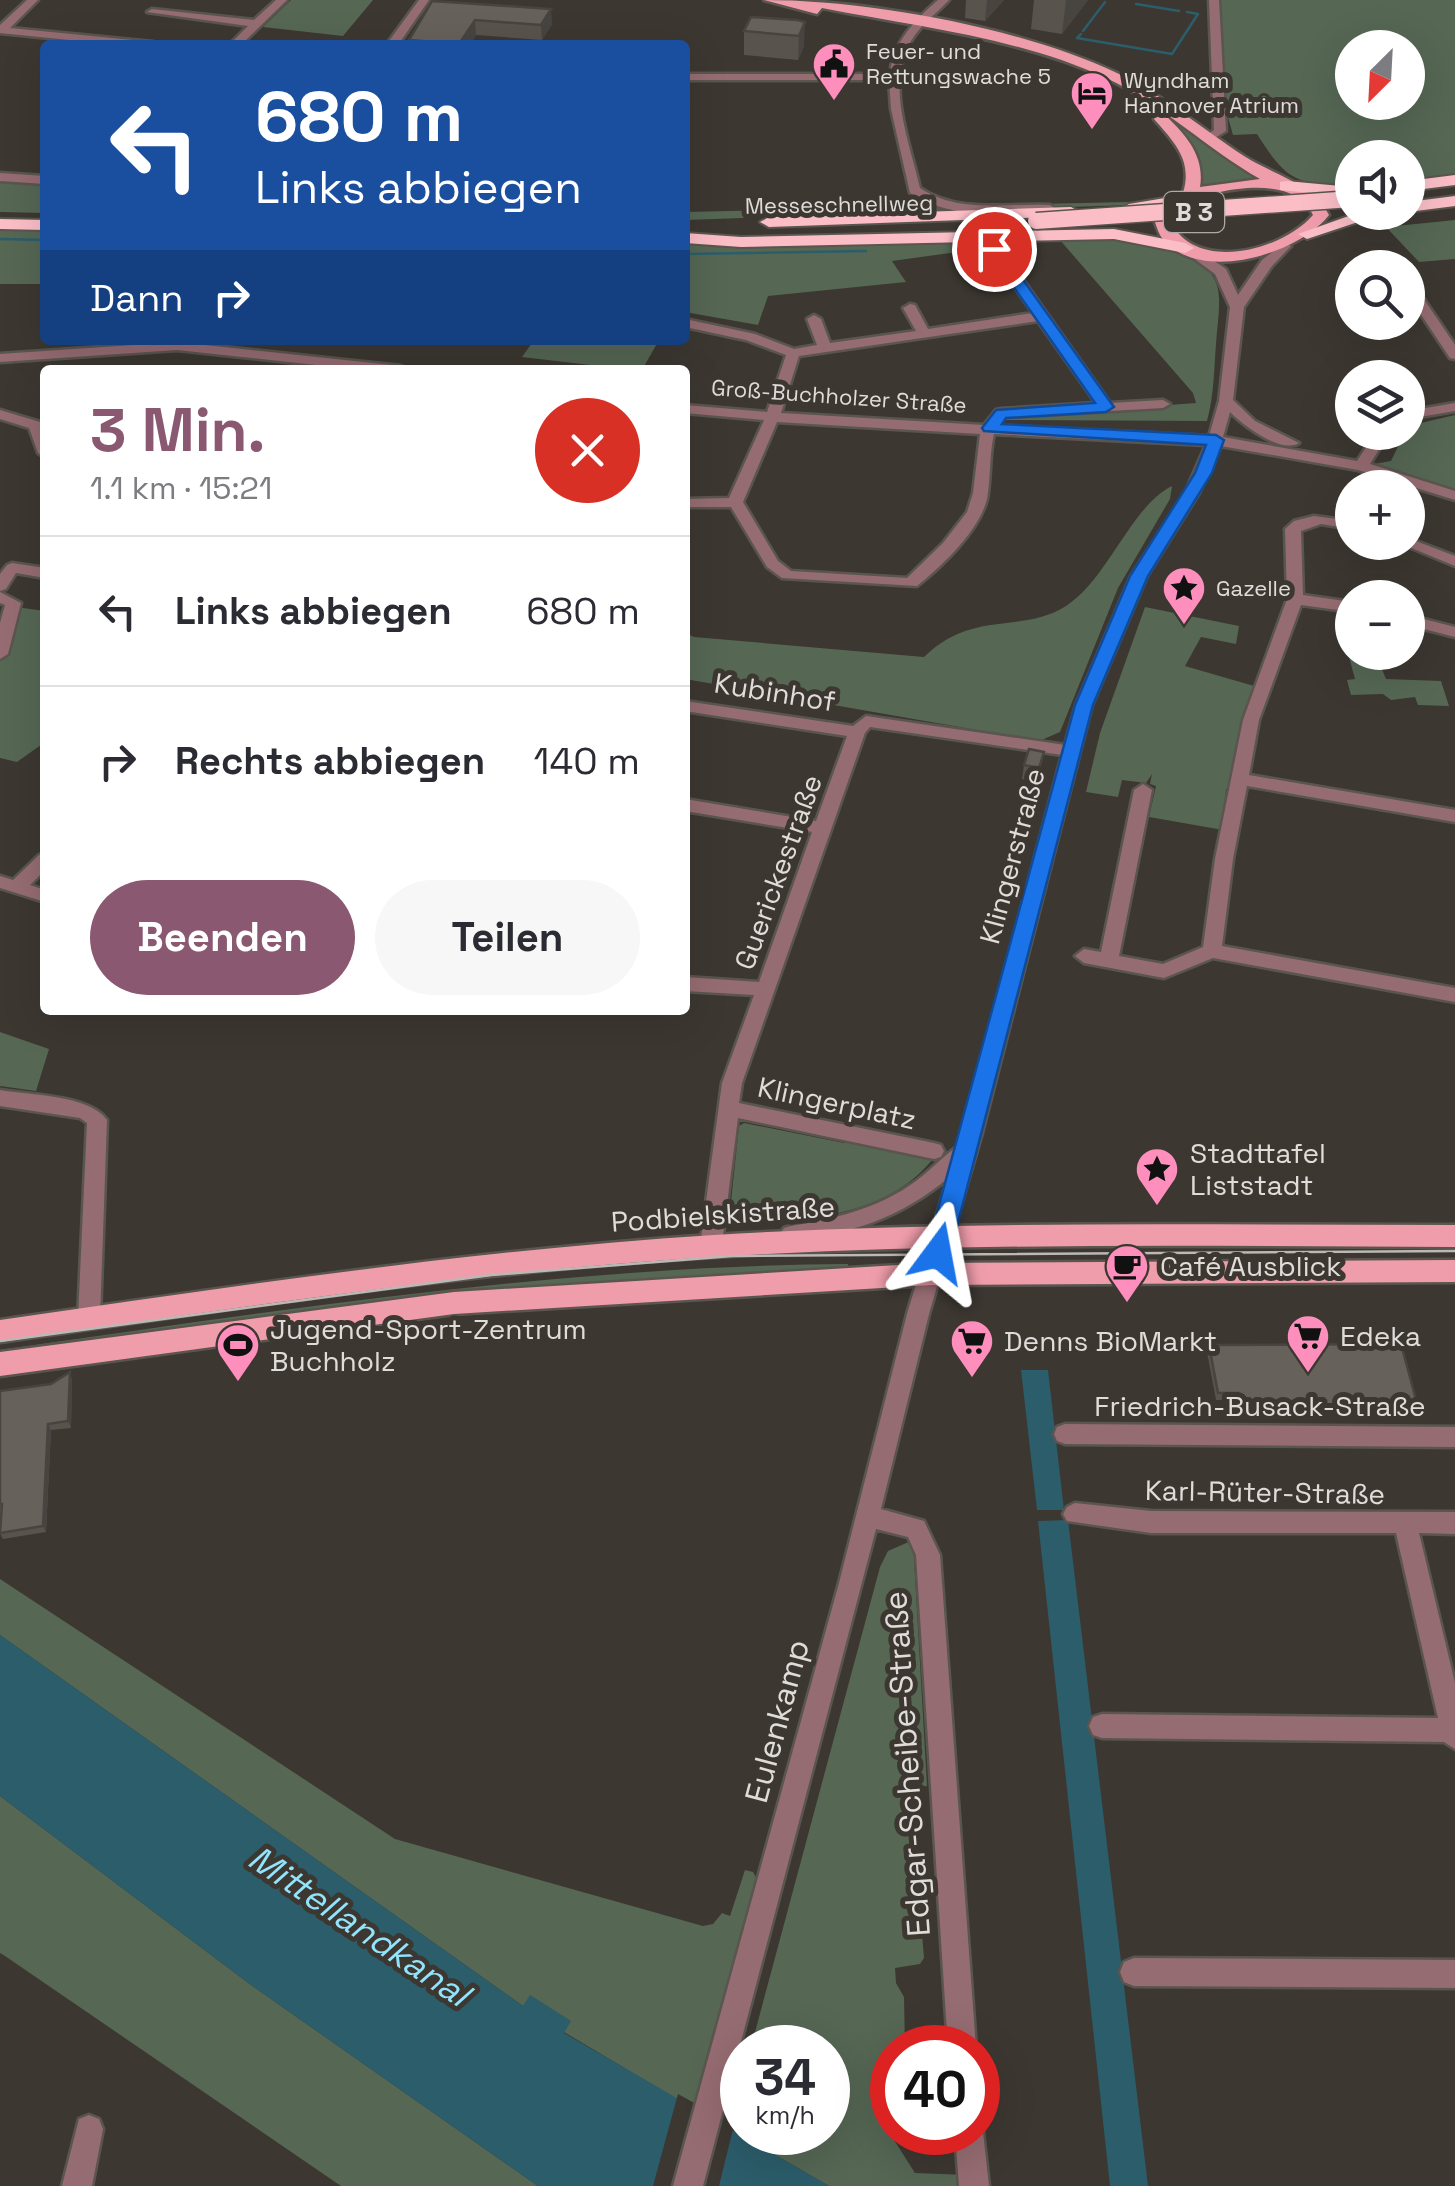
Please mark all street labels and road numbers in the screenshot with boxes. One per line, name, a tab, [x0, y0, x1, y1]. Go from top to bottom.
street label: Messeschnellweg	[745, 188, 933, 220]
road number: B 3	[1164, 192, 1224, 232]
street label: Groß-Buchholzer Straße	[710, 373, 968, 419]
street label: Kubinhof	[712, 665, 838, 719]
street label: Klingerstraße	[971, 764, 1053, 948]
street label: Guerickestraße	[726, 770, 830, 974]
street label: Klingerplatz	[755, 1069, 919, 1137]
street label: Podbielskistraße	[610, 1188, 836, 1240]
street label: Friedrich-Busack-Straße	[1094, 1388, 1426, 1424]
street label: Karl-Rüter-Straße	[1145, 1472, 1385, 1512]
street label: Edgar-Scheibe-Straße	[875, 1590, 939, 1938]
street label: Eulenkamp	[736, 1635, 818, 1807]

